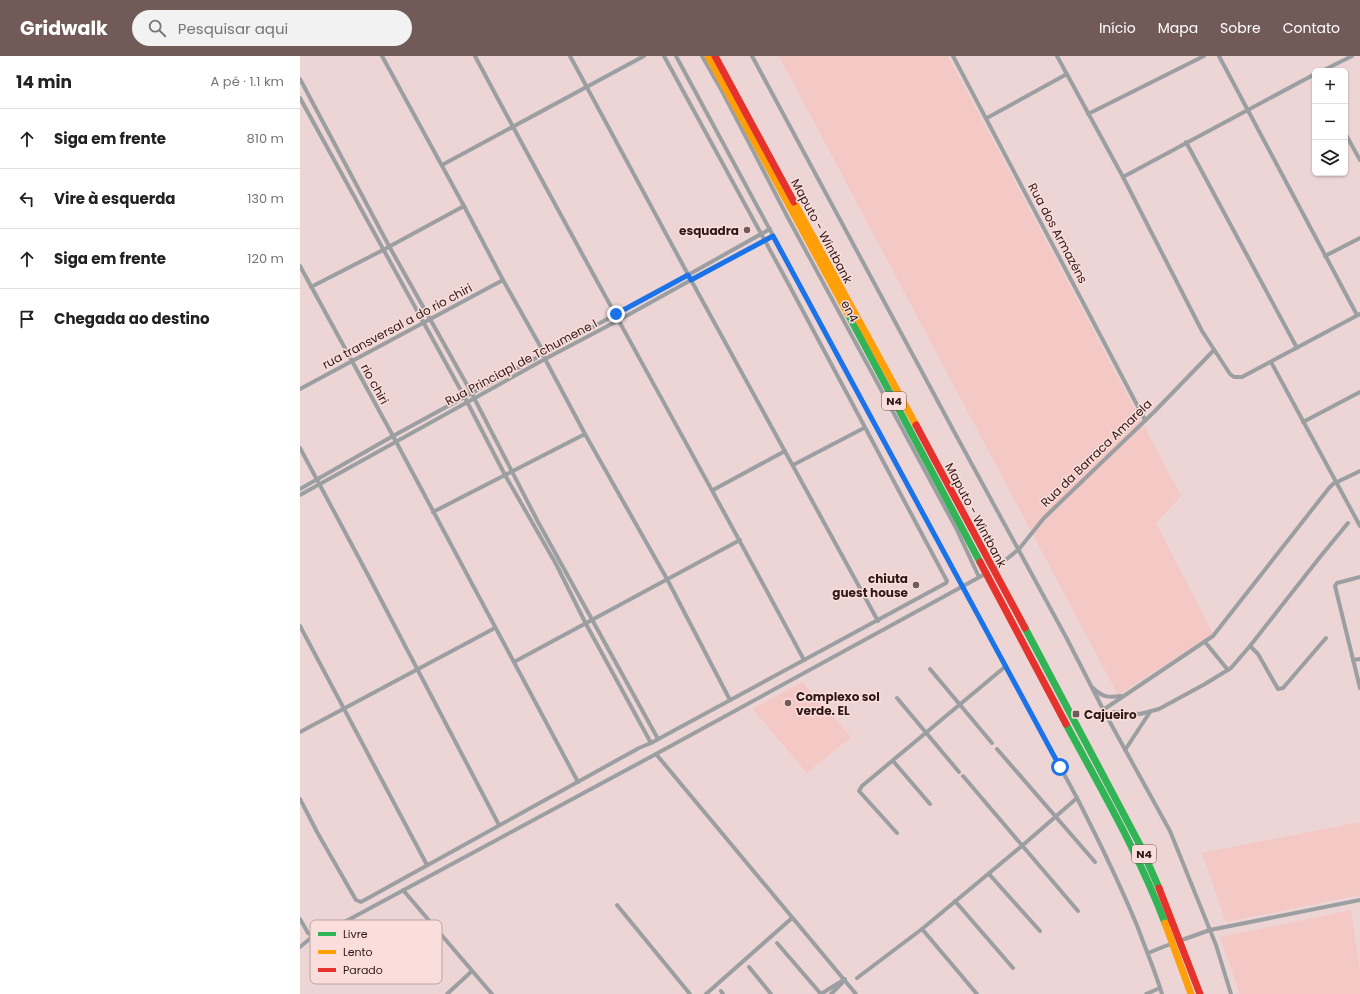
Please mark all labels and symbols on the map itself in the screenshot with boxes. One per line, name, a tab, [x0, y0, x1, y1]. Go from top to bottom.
street label: Maputo - Wintbank	[787, 176, 857, 287]
street label: Rua dos Armazéns	[1024, 180, 1092, 286]
place label: esquadra	[679, 222, 739, 239]
marker: esquadra	[742, 225, 752, 235]
street label: rua transversal a do rio chiri	[319, 279, 475, 373]
street label: en4	[837, 297, 863, 325]
route end	[607, 305, 625, 323]
street label: Rua Princiapl de Tchumene I	[442, 315, 600, 409]
street label: rio chiri	[357, 361, 393, 407]
road number: N4	[882, 392, 906, 410]
street label: Rua da Barraca Amarela	[1037, 395, 1155, 511]
street label: Maputo - Wintbank	[941, 460, 1011, 571]
place label: chiuta guest house	[832, 570, 909, 601]
marker: chiuta guest house	[911, 580, 921, 590]
place label: Complexo sol verde. EL	[796, 688, 880, 719]
marker: Complexo sol verde. EL	[783, 698, 793, 708]
place label: Cajueiro	[1084, 706, 1137, 723]
marker: Cajueiro	[1071, 709, 1081, 719]
route start	[1051, 758, 1069, 776]
road number: N4	[1132, 845, 1156, 863]
legend	[310, 920, 442, 984]
text: Livre	[343, 926, 368, 942]
text: Lento	[343, 944, 373, 960]
text: Parado	[343, 962, 383, 978]

